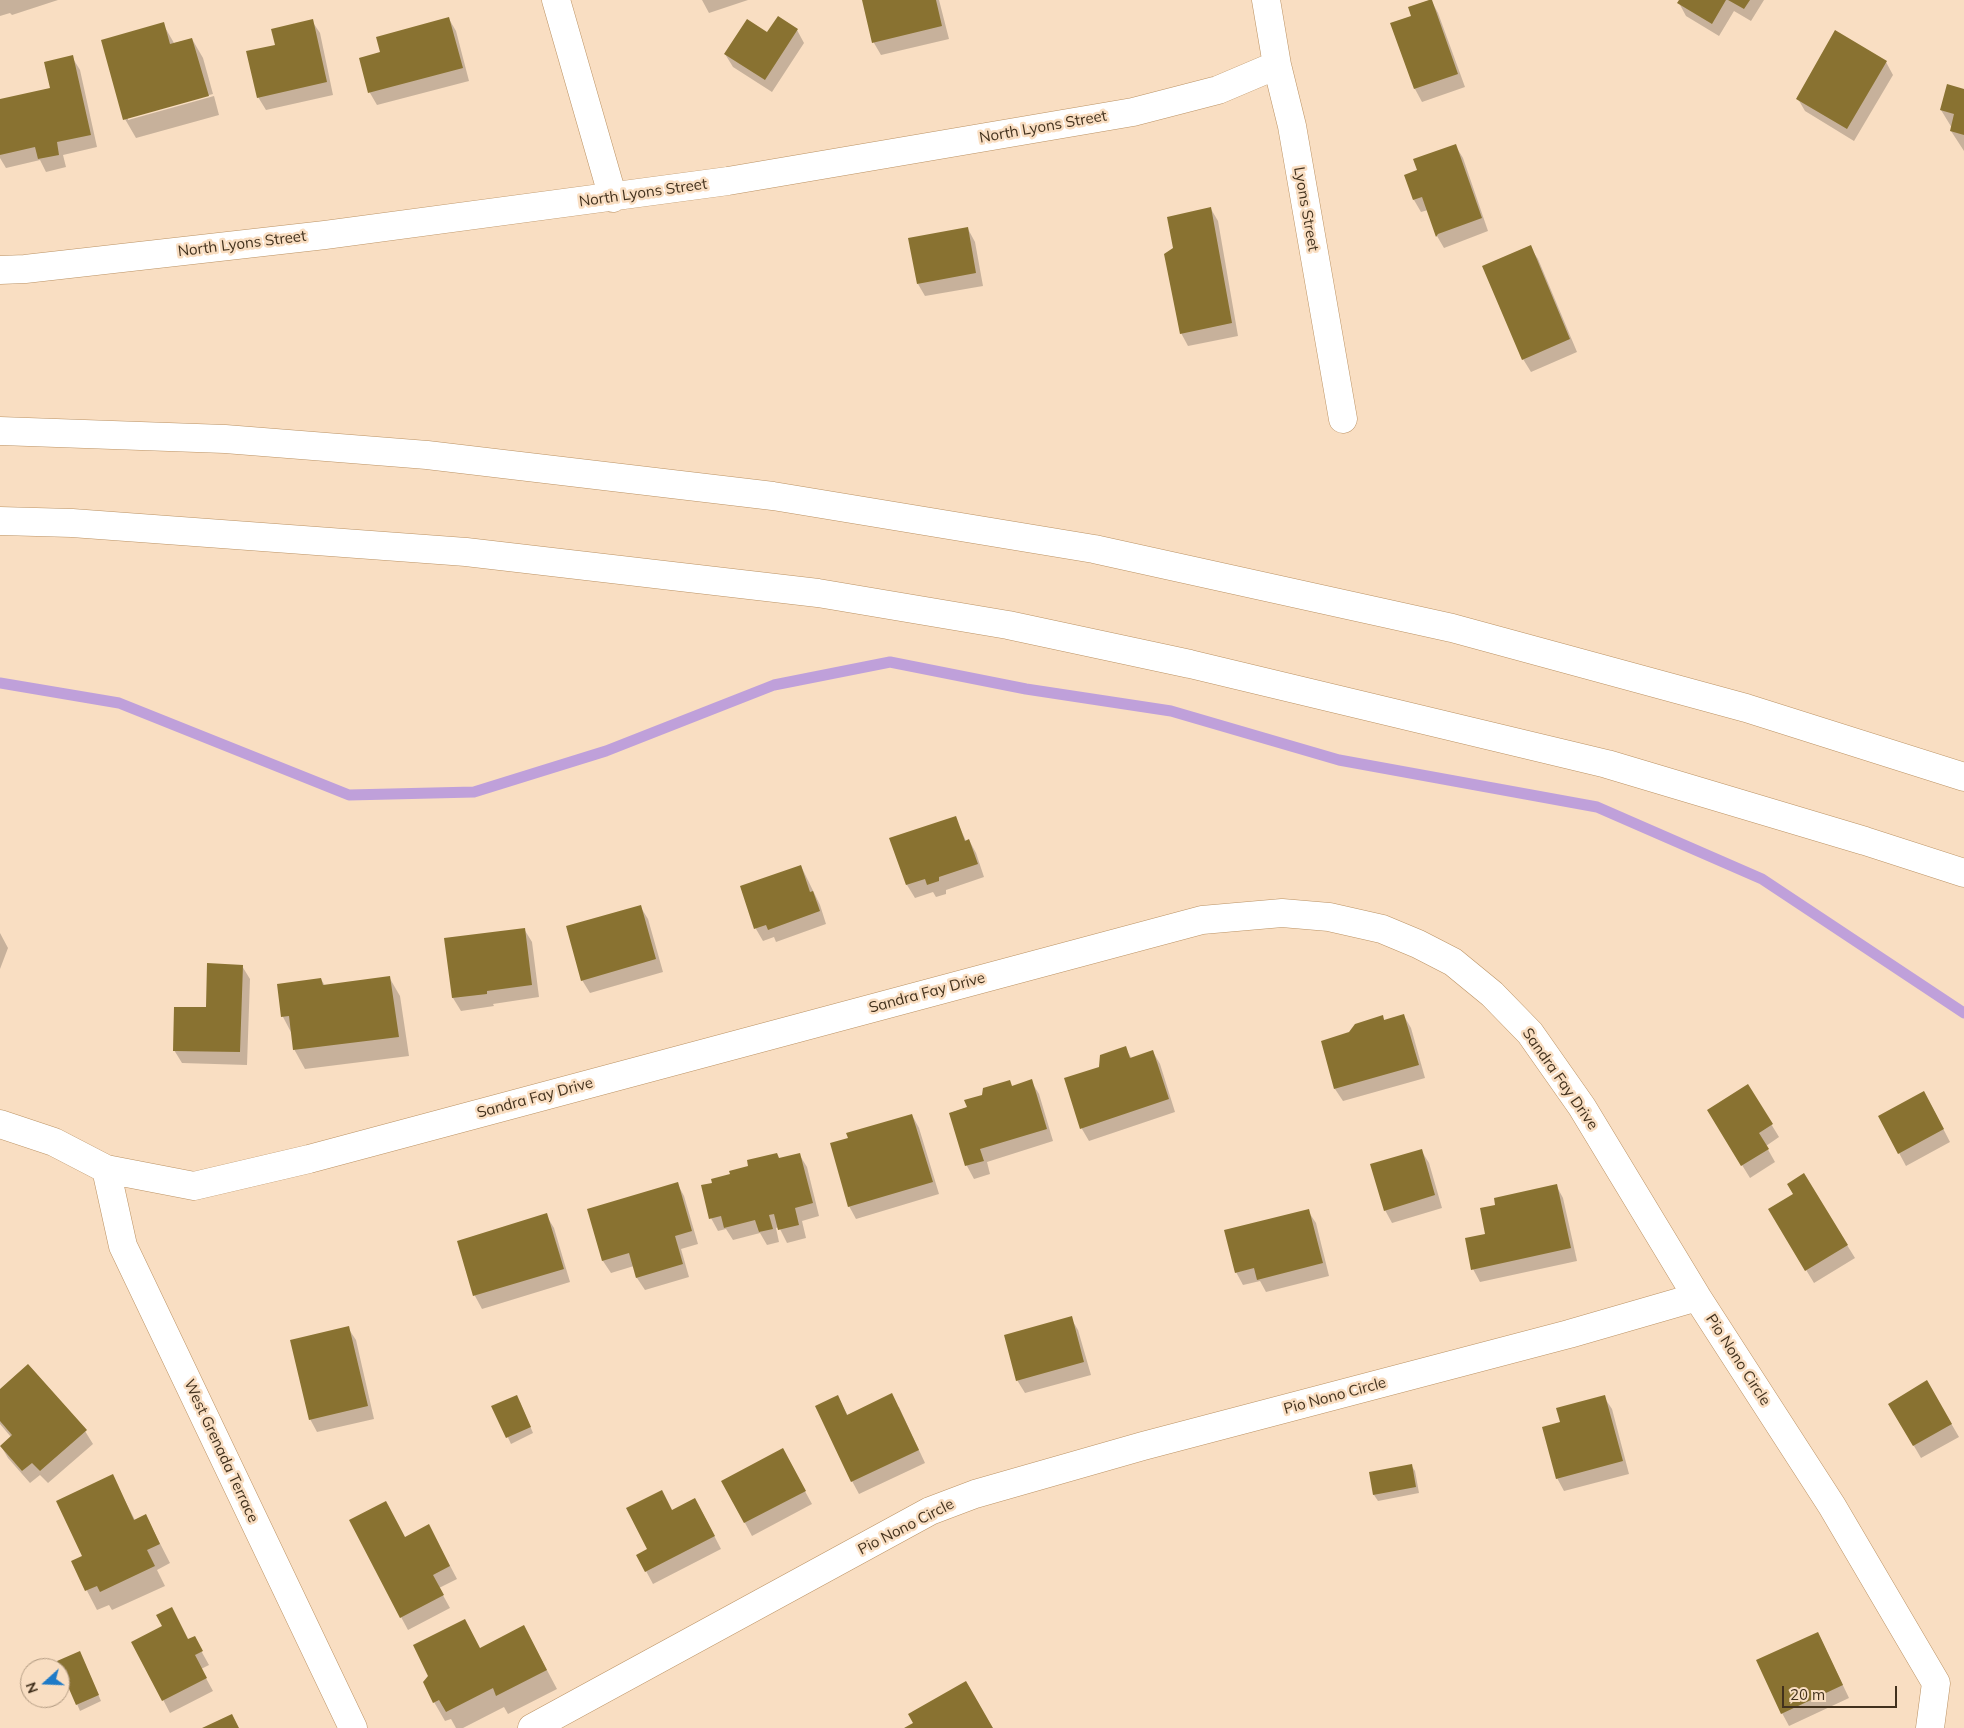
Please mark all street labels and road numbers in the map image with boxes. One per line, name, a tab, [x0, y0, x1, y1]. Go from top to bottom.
street label: North Lyons Street	[978, 107, 1108, 147]
street label: Lyons Street	[1290, 165, 1322, 253]
street label: North Lyons Street	[578, 175, 708, 211]
street label: North Lyons Street	[177, 227, 307, 261]
street label: Sandra Fay Drive	[867, 969, 987, 1017]
street label: Sandra Fay Drive	[1518, 1025, 1602, 1133]
street label: Sandra Fay Drive	[475, 1074, 595, 1122]
street label: Pio Nono Circle	[1702, 1311, 1774, 1409]
street label: Pio Nono Circle	[1282, 1374, 1388, 1418]
street label: West Grenada Terrace	[180, 1377, 262, 1525]
street label: Pio Nono Circle	[855, 1495, 957, 1559]

